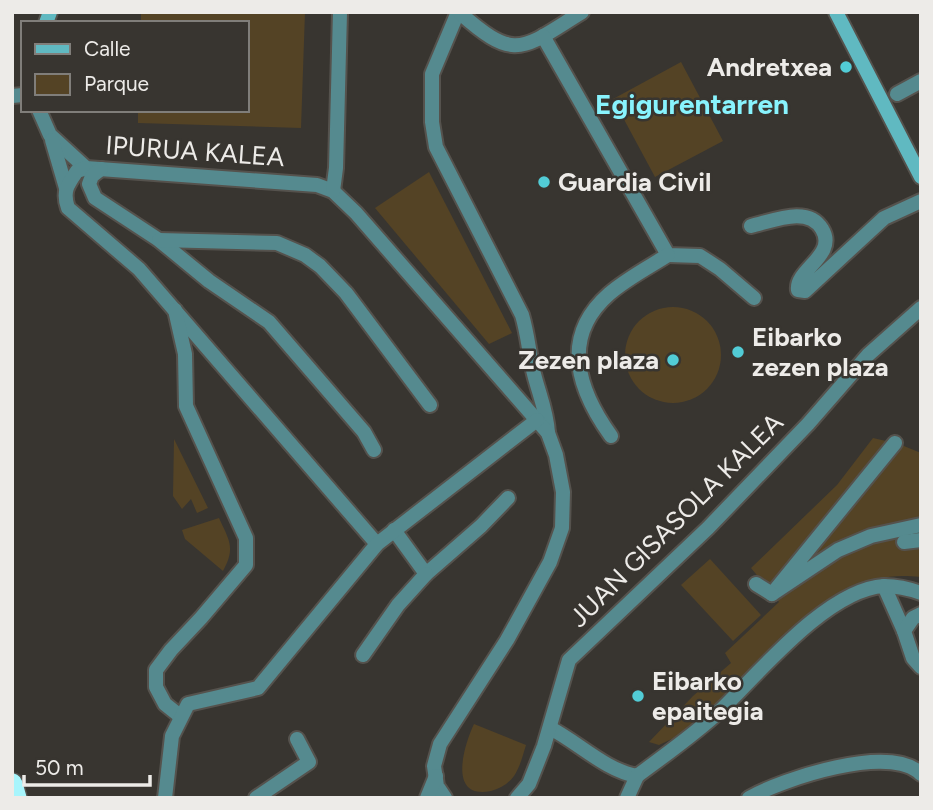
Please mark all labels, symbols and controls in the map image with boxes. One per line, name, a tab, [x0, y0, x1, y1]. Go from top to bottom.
legend	[21, 21, 248, 112]
text: Calle	[84, 36, 131, 61]
place label: Andretxea	[707, 51, 832, 83]
marker: Andretxea	[838, 59, 854, 75]
text: Parque	[84, 71, 149, 96]
district label: Egigurentarren	[595, 87, 789, 121]
street label: IPURUA KALEA	[105, 129, 286, 173]
place label: Guardia Civil	[558, 166, 711, 198]
marker: Guardia Civil	[536, 174, 552, 190]
place label: Eibarko zezen plaza	[752, 321, 889, 383]
place label: Zezen plaza	[518, 344, 659, 376]
marker: Eibarko zezen plaza	[730, 344, 746, 360]
marker: Zezen plaza	[665, 352, 681, 368]
street label: JUAN GISASOLA KALEA	[562, 406, 790, 634]
place label: Eibarko epaitegia	[652, 665, 764, 727]
marker: Eibarko epaitegia	[630, 688, 646, 704]
scale bar	[24, 744, 150, 788]
text: 50 m	[35, 755, 84, 780]

